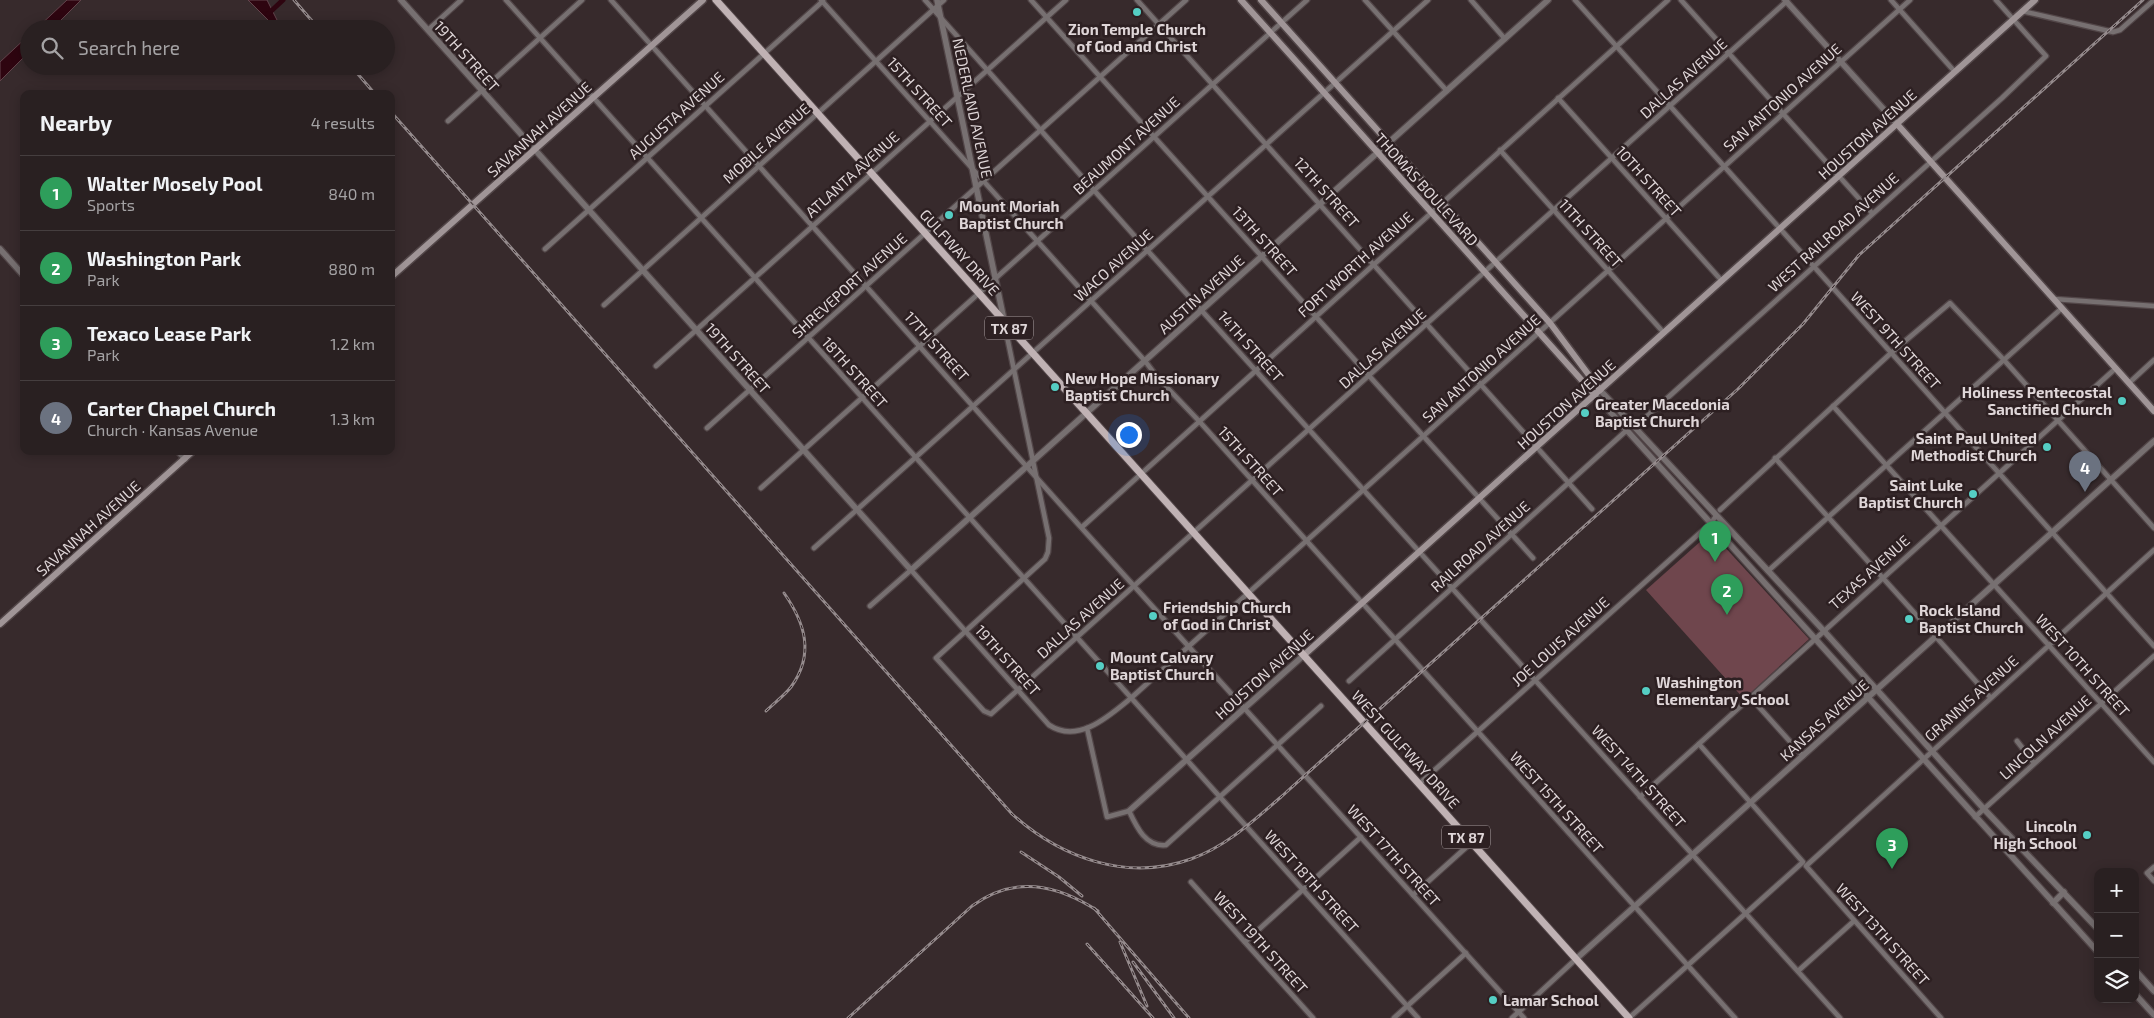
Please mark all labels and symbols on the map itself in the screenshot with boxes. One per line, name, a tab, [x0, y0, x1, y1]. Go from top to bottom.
marker: Zion Temple Church of God and Christ	[1131, 6, 1143, 18]
street label: 19TH STREET	[431, 17, 504, 95]
place label: Zion Temple Church of God and Christ	[1068, 20, 1206, 55]
street label: DALLAS AVENUE	[1636, 34, 1730, 122]
street label: NEDERLAND AVENUE	[949, 36, 997, 180]
street label: SAN ANTONIO AVENUE	[1719, 39, 1845, 155]
street label: 15TH STREET	[884, 53, 956, 131]
street label: AUGUSTA AVENUE	[625, 67, 727, 163]
street label: SAVANNAH AVENUE	[483, 77, 595, 181]
street label: HOUSTON AVENUE	[1814, 85, 1920, 183]
street label: BEAUMONT AVENUE	[1069, 92, 1183, 198]
street label: MOBILE AVENUE	[719, 99, 813, 187]
street label: ATLANTA AVENUE	[801, 127, 903, 221]
street label: THOMAS BOULEVARD	[1372, 129, 1482, 249]
street label: 10TH STREET	[1613, 142, 1686, 220]
street label: 12TH STREET	[1291, 153, 1363, 231]
street label: WEST RAILROAD AVENUE	[1764, 168, 1902, 296]
street label: 11TH STREET	[1556, 195, 1627, 271]
place label: Mount Moriah Baptist Church	[959, 197, 1063, 232]
street label: 13TH STREET	[1229, 202, 1301, 280]
street label: GULFWAY DRIVE	[917, 205, 1003, 299]
street label: FORT WORTH AVENUE	[1294, 207, 1416, 321]
marker: Mount Moriah Baptist Church	[943, 209, 955, 221]
street label: WACO AVENUE	[1070, 225, 1156, 305]
street label: SHREVEPORT AVENUE	[788, 229, 910, 341]
street label: AUSTIN AVENUE	[1154, 251, 1248, 337]
street label: WEST 9TH STREET	[1847, 287, 1945, 393]
street label: DALLAS AVENUE	[1335, 304, 1429, 392]
street label: 17TH STREET	[901, 307, 973, 385]
street label: 14TH STREET	[1215, 307, 1288, 385]
street label: SAN ANTONIO AVENUE	[1418, 310, 1544, 426]
road number: TX 87	[985, 316, 1033, 339]
street label: 19TH STREET	[702, 319, 775, 397]
street label: 18TH STREET	[819, 333, 892, 411]
street label: HOUSTON AVENUE	[1513, 355, 1619, 453]
place label: New Hope Missionary Baptist Church	[1065, 369, 1220, 404]
marker: New Hope Missionary Baptist Church	[1049, 381, 1061, 393]
place label: Holiness Pentecostal Sanctified Church	[1962, 383, 2112, 418]
place label: Greater Macedonia Baptist Church	[1595, 395, 1730, 430]
marker: Holiness Pentecostal Sanctified Church	[2116, 395, 2128, 407]
marker: Greater Macedonia Baptist Church	[1579, 407, 1591, 419]
your location	[1116, 422, 1142, 448]
street label: 15TH STREET	[1215, 422, 1287, 500]
place label: Saint Paul United Methodist Church	[1911, 429, 2037, 464]
marker: Saint Paul United Methodist Church	[2041, 441, 2053, 453]
pin: 4	[2069, 451, 2101, 492]
street label: SAVANNAH AVENUE	[32, 476, 144, 580]
place label: Saint Luke Baptist Church	[1859, 476, 1963, 511]
marker: Saint Luke Baptist Church	[1967, 488, 1979, 500]
street label: RAILROAD AVENUE	[1427, 497, 1533, 595]
pin: 1	[1699, 521, 1731, 562]
street label: TEXAS AVENUE	[1825, 531, 1913, 613]
street label: DALLAS AVENUE	[1033, 574, 1127, 662]
pin: 2	[1711, 574, 1743, 615]
street label: JOE LOUIS AVENUE	[1508, 592, 1612, 690]
place label: Friendship Church of God in Christ	[1163, 598, 1291, 633]
place label: Rock Island Baptist Church	[1919, 601, 2023, 636]
marker: Friendship Church of God in Christ	[1147, 610, 1159, 622]
street label: WEST 10TH STREET	[2032, 610, 2134, 720]
marker: Rock Island Baptist Church	[1903, 613, 1915, 625]
street label: 19TH STREET	[972, 621, 1045, 699]
street label: HOUSTON AVENUE	[1211, 625, 1317, 723]
place label: Mount Calvary Baptist Church	[1110, 648, 1214, 683]
street label: GRANNIS AVENUE	[1920, 651, 2022, 745]
marker: Mount Calvary Baptist Church	[1094, 660, 1106, 672]
place label: Washington Elementary School	[1656, 673, 1789, 709]
street label: KANSAS AVENUE	[1776, 675, 1872, 765]
marker: Washington Elementary School	[1640, 685, 1652, 697]
street label: WEST GULFWAY DRIVE	[1348, 686, 1464, 812]
street label: LINCOLN AVENUE	[1995, 691, 2095, 783]
street label: WEST 14TH STREET	[1588, 721, 1690, 831]
street label: WEST 15TH STREET	[1507, 747, 1608, 857]
street label: WEST 17TH STREET	[1344, 801, 1445, 910]
place label: Lincoln High School	[1993, 817, 2077, 852]
street label: WEST 18TH STREET	[1261, 826, 1363, 936]
road number: TX 87	[1442, 826, 1490, 849]
pin: 3	[1876, 828, 1908, 869]
marker: Lincoln High School	[2081, 829, 2093, 841]
street label: WEST 13TH STREET	[1832, 879, 1934, 989]
street label: WEST 19TH STREET	[1210, 887, 1312, 997]
place label: Lamar School	[1503, 991, 1599, 1009]
marker: Lamar School	[1487, 994, 1499, 1006]

